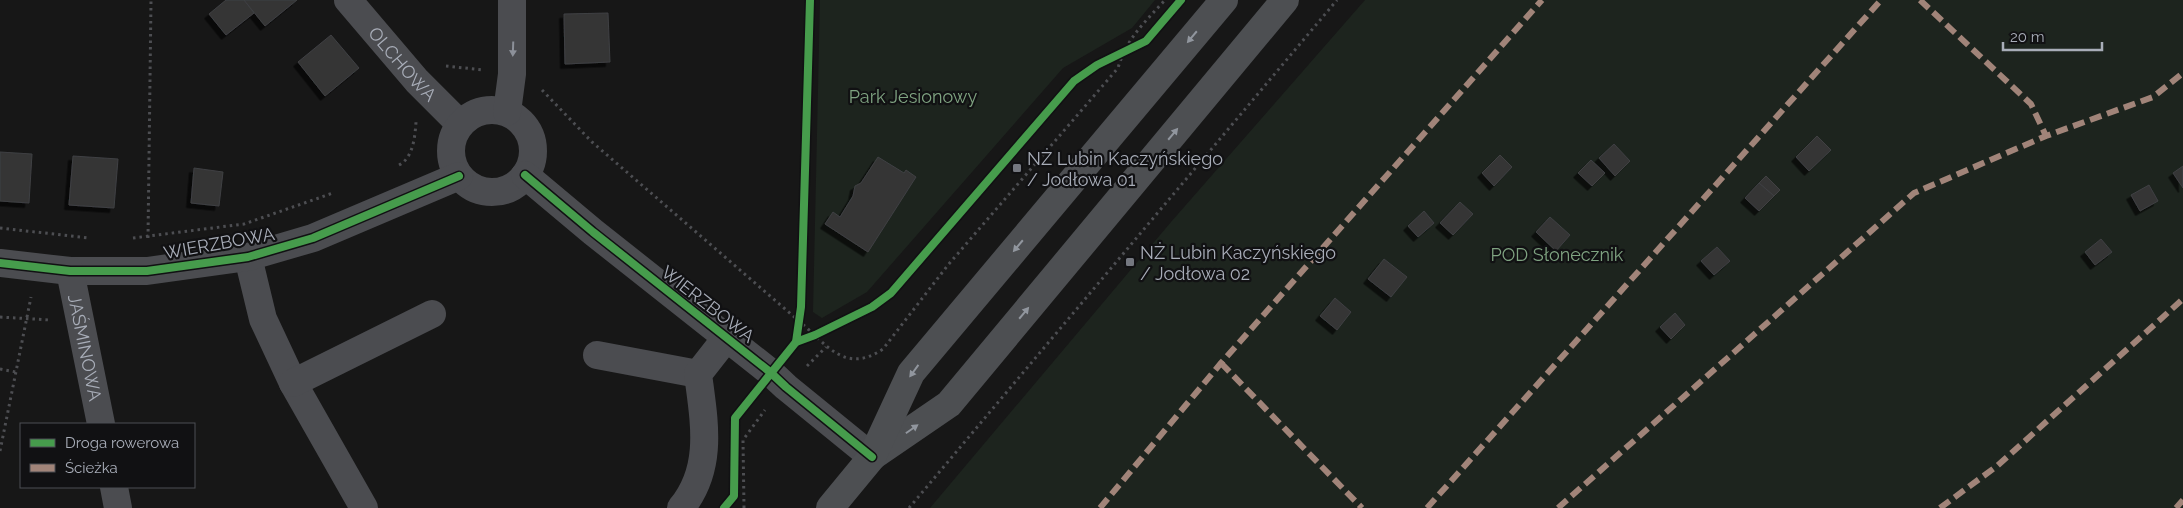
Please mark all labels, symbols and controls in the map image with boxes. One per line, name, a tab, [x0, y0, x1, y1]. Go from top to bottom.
scale bar	[2003, 20, 2102, 52]
street label: OLCHOWA	[365, 22, 441, 105]
text: 20 m	[2010, 28, 2045, 46]
one-way arrow	[1187, 31, 1198, 44]
one-way arrow	[508, 41, 516, 57]
park label: Park Jesionowy	[849, 86, 978, 107]
one-way arrow	[1167, 128, 1178, 141]
place label: NŻ Lubin Kaczyńskiego / Jodłowa 01	[1027, 148, 1223, 190]
marker: NŻ Lubin Kaczyńskiego / Jodłowa 01	[1011, 162, 1023, 174]
street label: WIERZBOWA	[162, 223, 276, 263]
one-way arrow	[1013, 239, 1024, 252]
place label: NŻ Lubin Kaczyńskiego / Jodłowa 02	[1140, 242, 1336, 284]
park label: POD Słonecznik	[1491, 244, 1624, 265]
marker: NŻ Lubin Kaczyńskiego / Jodłowa 02	[1124, 256, 1136, 268]
street label: WIERZBOWA	[657, 261, 759, 347]
street label: JAŚMINOWA	[64, 292, 107, 403]
one-way arrow	[1018, 307, 1029, 319]
one-way arrow	[909, 364, 919, 378]
legend	[20, 423, 195, 488]
one-way arrow	[905, 424, 919, 434]
text: Droga rowerowa	[65, 434, 179, 452]
text: Ścieżka	[65, 459, 118, 477]

